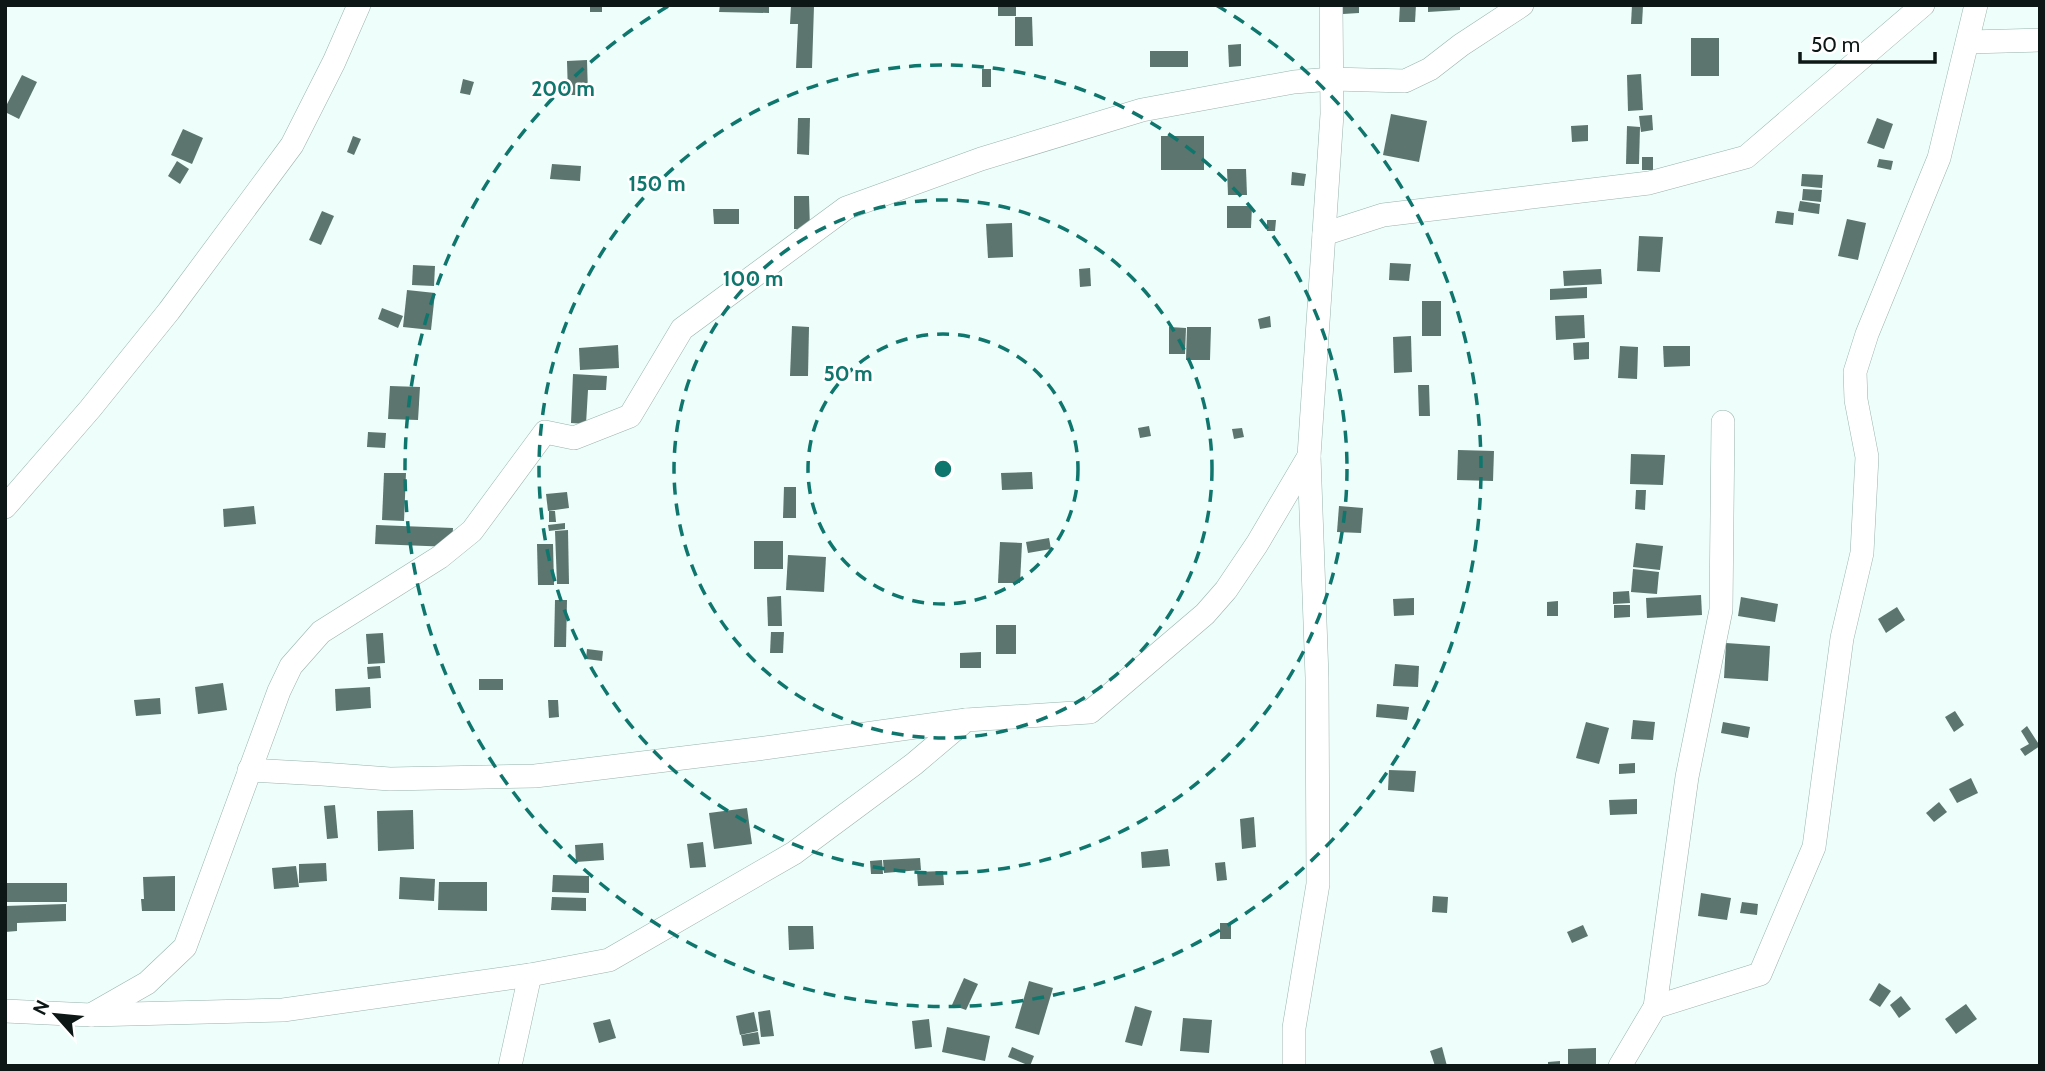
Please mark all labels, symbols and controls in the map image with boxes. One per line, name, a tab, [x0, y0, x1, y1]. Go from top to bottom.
scale bar	[1800, 21, 1935, 65]
text: 50 m	[1811, 32, 1860, 57]
text: 200 m	[531, 76, 595, 101]
text: 150 m	[629, 171, 685, 196]
text: 100 m	[723, 266, 783, 291]
text: 50 m	[823, 361, 873, 386]
centre of rings	[931, 457, 955, 481]
north arrow	[21, 980, 91, 1050]
text: N	[28, 996, 55, 1019]

